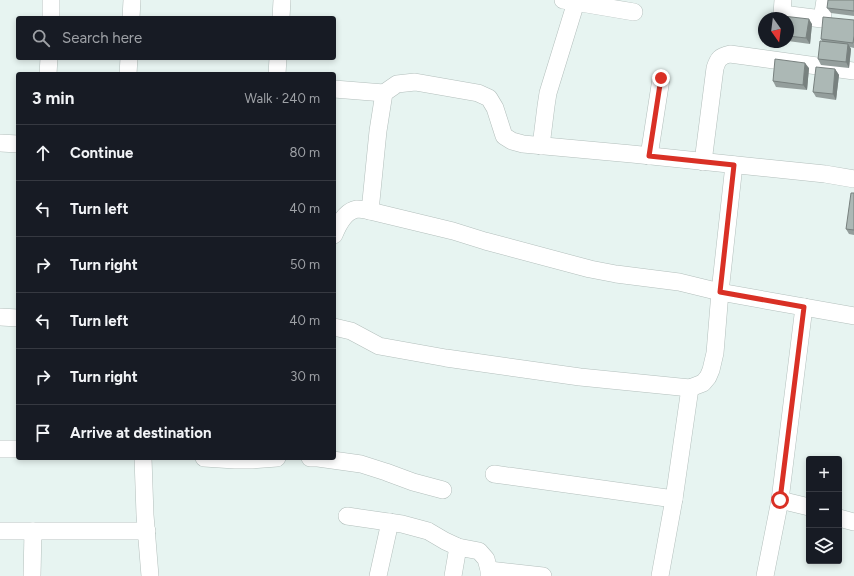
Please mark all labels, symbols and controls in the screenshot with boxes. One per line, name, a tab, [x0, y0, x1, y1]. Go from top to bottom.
north arrow	[758, 12, 794, 48]
search box	[16, 16, 336, 60]
icon: search	[30, 27, 52, 49]
text: Search here	[62, 29, 142, 47]
route end	[652, 69, 670, 87]
text: 3 min	[32, 88, 74, 108]
text: Walk · 240 m	[245, 91, 320, 106]
icon: ahead	[32, 142, 54, 164]
text: Continue	[70, 144, 133, 162]
text: 80 m	[289, 145, 320, 160]
icon: left	[32, 198, 54, 220]
text: Turn left	[70, 200, 128, 218]
text: 40 m	[289, 201, 320, 216]
icon: right	[32, 254, 54, 276]
text: Turn right	[70, 256, 138, 274]
text: 50 m	[290, 257, 320, 272]
icon: left	[32, 310, 54, 332]
text: Turn left	[70, 312, 128, 330]
text: 40 m	[289, 313, 320, 328]
icon: right	[32, 366, 54, 388]
text: Turn right	[70, 368, 138, 386]
text: 30 m	[290, 369, 320, 384]
icon: arrive	[32, 422, 54, 444]
text: Arrive at destination	[70, 424, 211, 442]
map controls	[806, 456, 842, 564]
button: +	[806, 456, 842, 492]
route start	[771, 491, 789, 509]
button: −	[806, 492, 842, 528]
button: layers	[806, 528, 842, 564]

